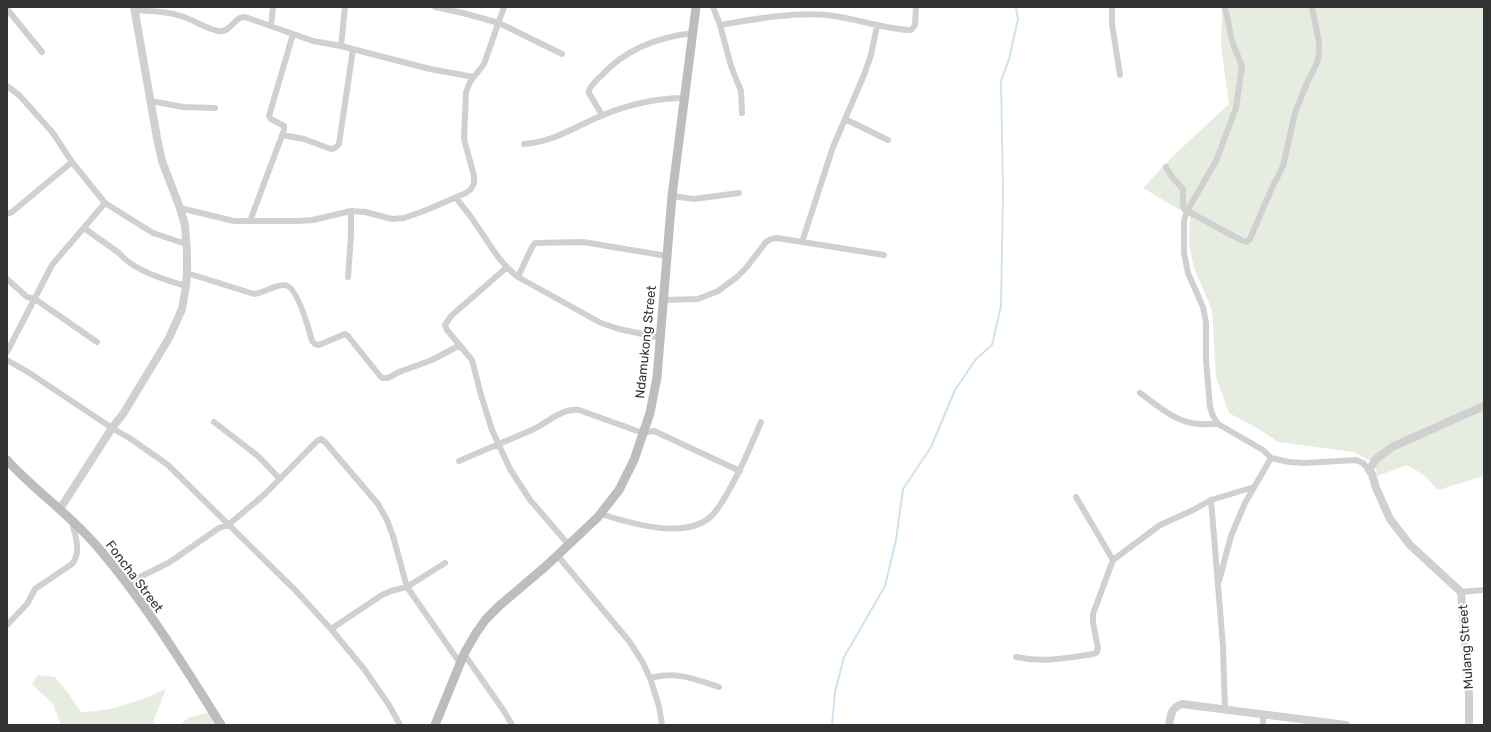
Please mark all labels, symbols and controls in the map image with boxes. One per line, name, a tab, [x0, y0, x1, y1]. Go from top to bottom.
street label: Ndamukong Street	[632, 285, 660, 399]
street label: Foncha Street	[103, 538, 166, 615]
street label: Mulang Street	[1455, 604, 1477, 690]

